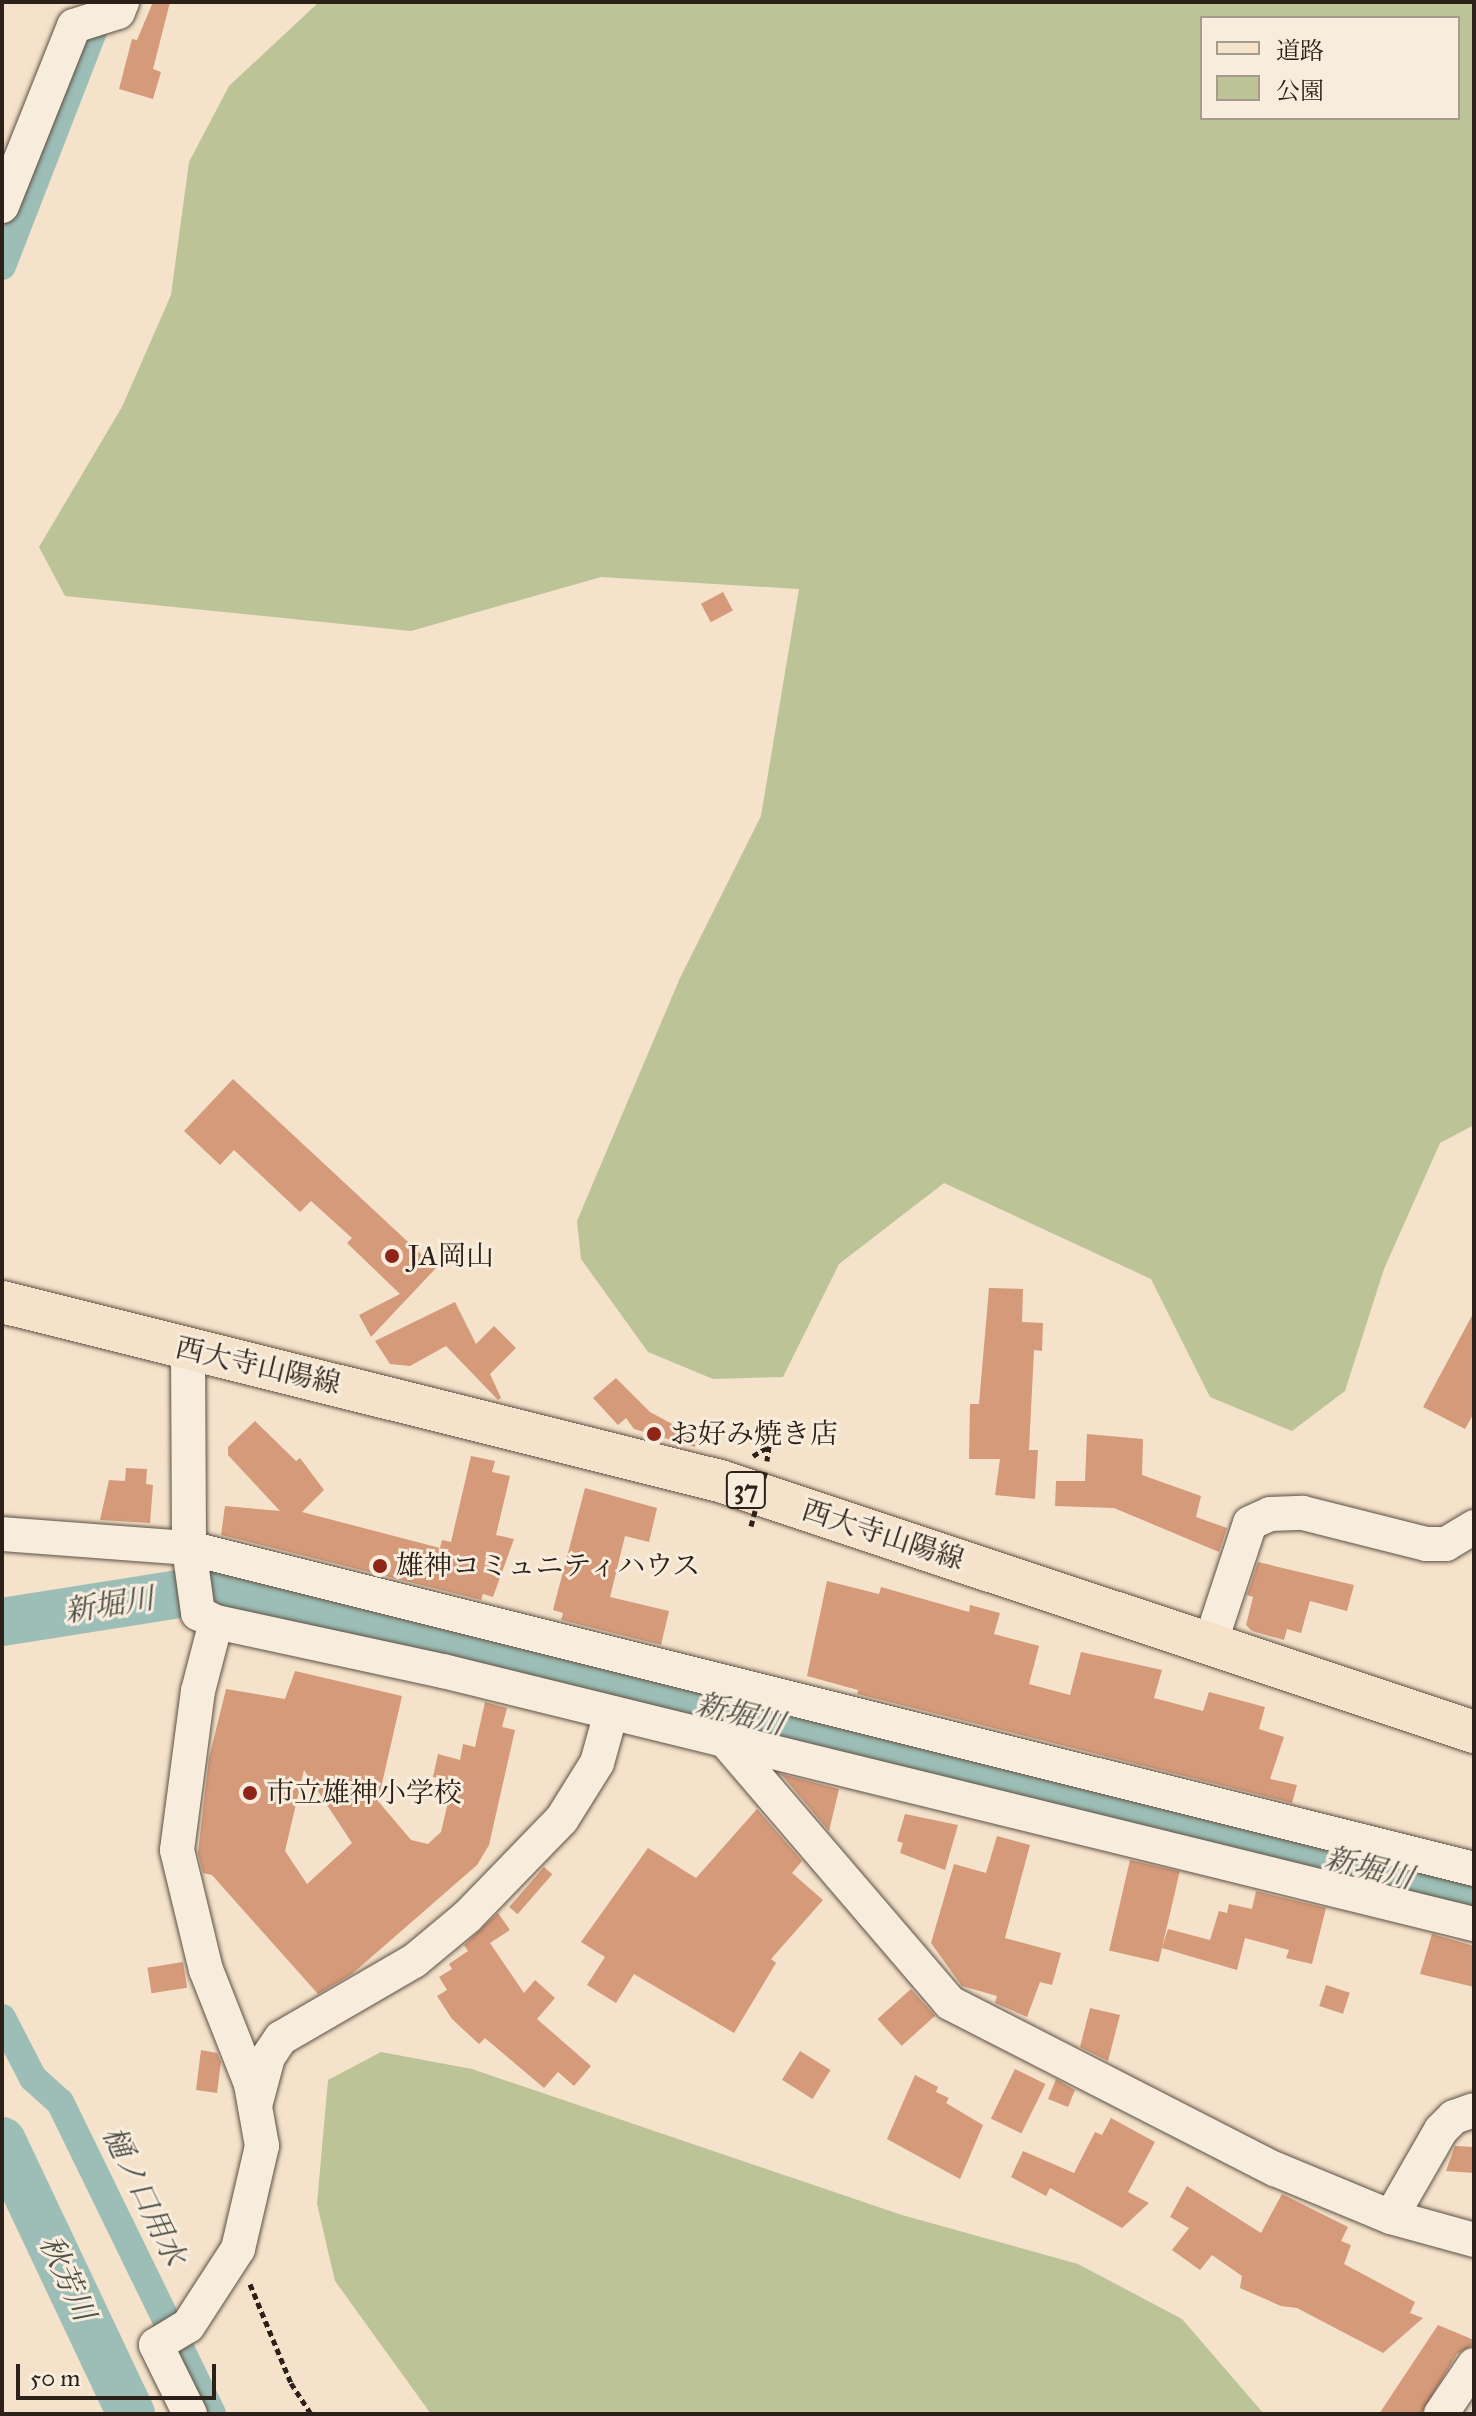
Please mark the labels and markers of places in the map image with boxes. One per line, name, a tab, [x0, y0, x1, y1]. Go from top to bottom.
place label: JA岡山	[408, 1239, 494, 1273]
marker: JA岡山	[383, 1247, 401, 1265]
place label: お好み焼き店	[670, 1417, 838, 1451]
marker: お好み焼き店	[645, 1425, 663, 1443]
place label: 雄神コミュニティハウス	[396, 1549, 704, 1583]
marker: 雄神コミュニティハウス	[371, 1557, 389, 1575]
place label: 市立雄神小学校	[266, 1776, 462, 1810]
marker: 市立雄神小学校	[241, 1784, 259, 1802]

